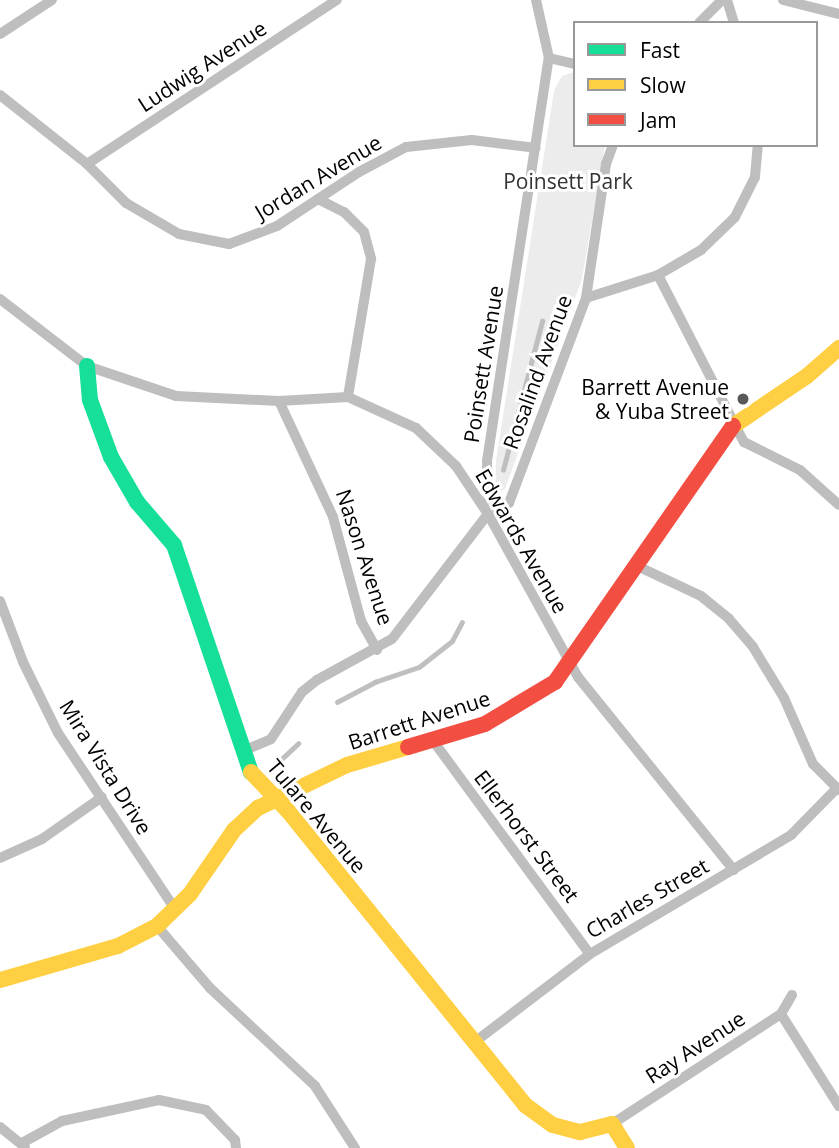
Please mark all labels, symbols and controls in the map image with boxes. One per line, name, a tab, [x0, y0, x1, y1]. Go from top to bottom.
street label: Ludwig Avenue	[133, 15, 271, 117]
legend	[573, 21, 818, 147]
text: Fast	[640, 36, 680, 64]
text: Slow	[640, 71, 686, 99]
text: Jam	[640, 106, 677, 134]
street label: Jordan Avenue	[250, 129, 386, 225]
park label: Poinsett Park	[503, 168, 633, 194]
street label: Poinsett Avenue	[458, 284, 508, 444]
street label: Rosalind Avenue	[497, 291, 577, 453]
place label: Barrett Avenue & Yuba Street	[581, 374, 729, 424]
marker: Barrett Avenue & Yuba Street	[735, 391, 751, 407]
street label: Edwards Avenue	[470, 464, 574, 618]
street label: Nason Avenue	[331, 486, 399, 628]
street label: Barrett Avenue	[345, 685, 493, 755]
street label: Mira Vista Drive	[55, 695, 157, 839]
street label: Tulare Avenue	[262, 754, 372, 878]
street label: Ellerhorst Street	[469, 765, 585, 907]
street label: Charles Street	[581, 853, 713, 943]
street label: Ray Avenue	[640, 1005, 750, 1089]

